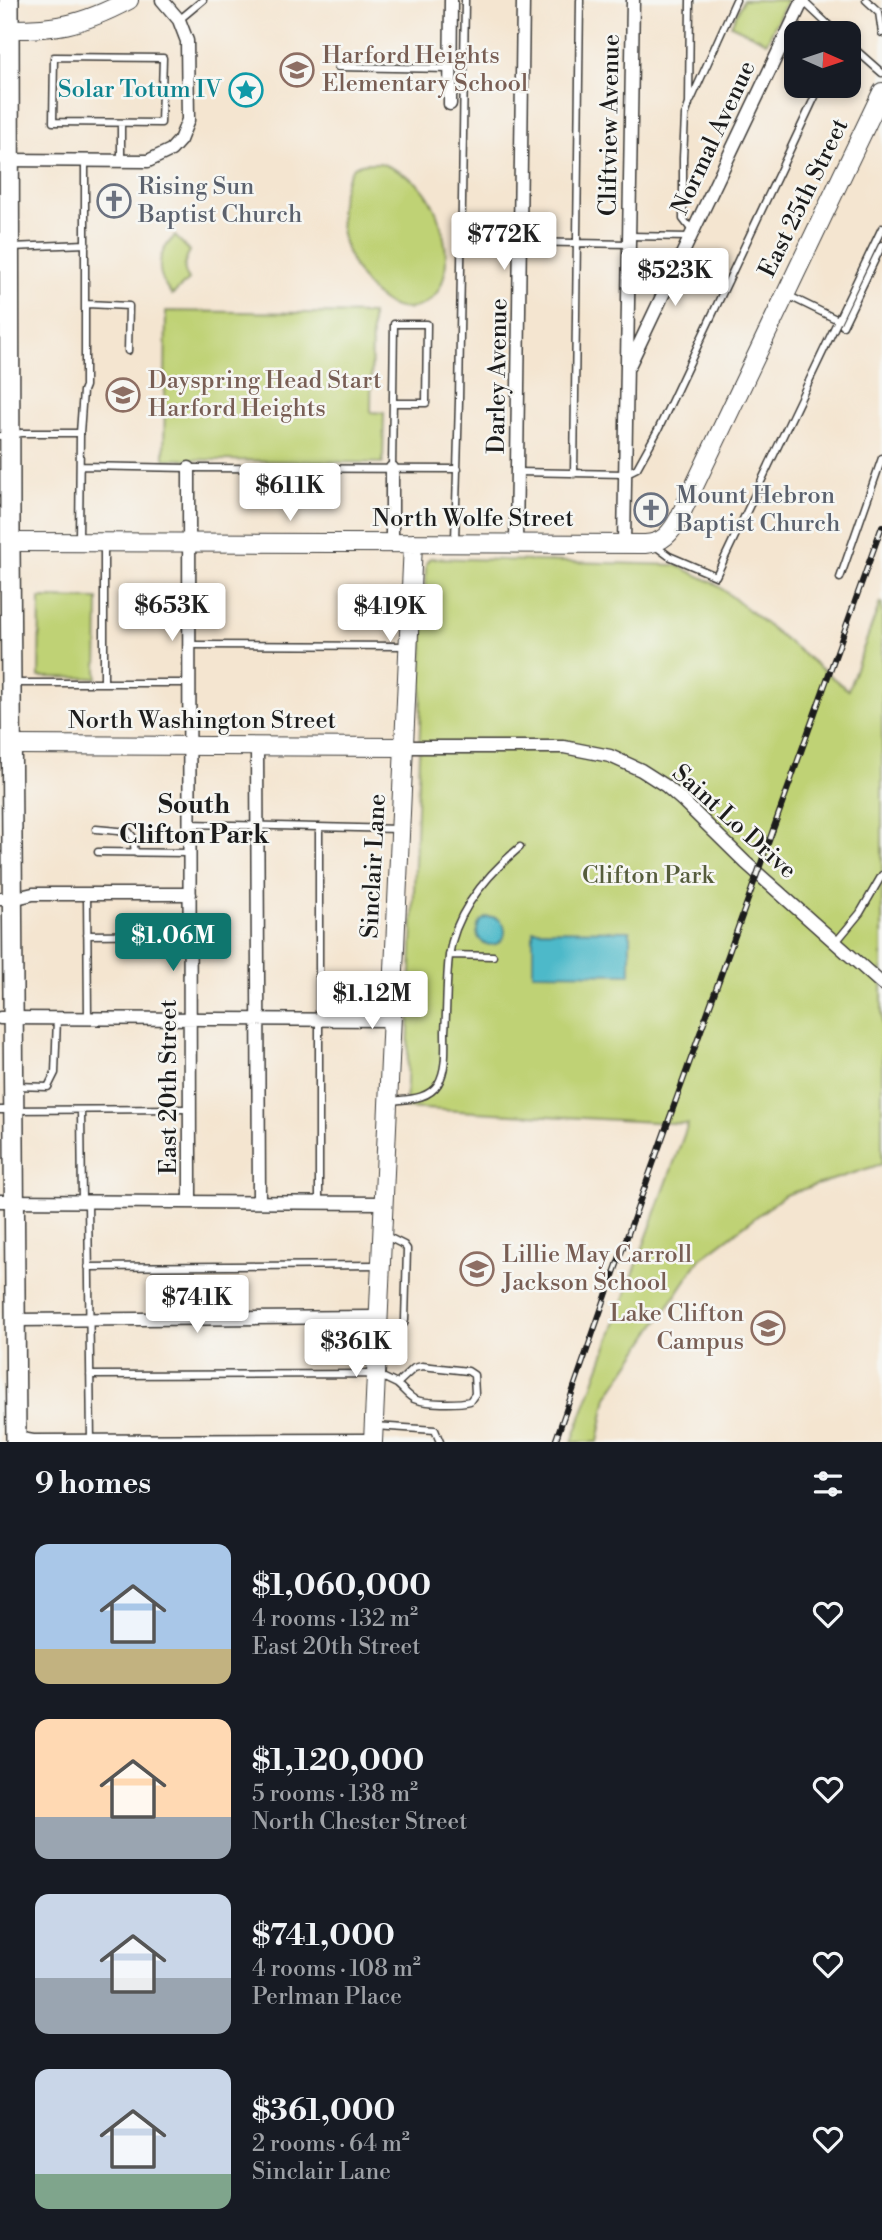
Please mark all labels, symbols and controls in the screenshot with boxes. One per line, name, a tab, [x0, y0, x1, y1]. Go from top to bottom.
north arrow	[784, 21, 861, 98]
map controls	[784, 21, 861, 98]
street label: Cliftview Avenue	[593, 34, 627, 216]
place label: Harford Heights Elementary School	[322, 41, 528, 99]
school or university icon: Harford Heights Elementary School	[278, 51, 316, 89]
street label: Normal Avenue	[665, 56, 763, 220]
place icon: Solar Totum IV	[227, 71, 265, 109]
place label: Solar Totum IV	[58, 75, 223, 105]
street label: East 25th Street	[753, 113, 856, 282]
place label: Rising Sun Baptist Church	[137, 172, 302, 230]
church icon: Rising Sun Baptist Church	[95, 182, 133, 220]
pin: $772K	[455, 212, 553, 272]
text: $772K	[467, 221, 541, 249]
pin: $523K	[626, 248, 724, 308]
text: $523K	[638, 257, 712, 285]
street label: Darley Avenue	[482, 298, 514, 454]
place label: Dayspring Head Start Harford Heights	[148, 366, 382, 424]
school or university icon: Dayspring Head Start Harford Heights	[104, 376, 142, 414]
pin: $611K	[241, 463, 339, 523]
text: $611K	[256, 472, 324, 500]
place label: Mount Hebron Baptist Church	[675, 481, 840, 539]
church icon: Mount Hebron Baptist Church	[632, 491, 670, 529]
street label: North Wolfe Street	[372, 504, 574, 534]
pin: $653K	[123, 584, 221, 643]
pin: $419K	[341, 584, 439, 644]
text: $653K	[135, 592, 209, 620]
text: $419K	[354, 593, 426, 621]
street label: North Washington Street	[68, 706, 337, 736]
street label: Saint Lo Drive	[666, 758, 802, 886]
district label: South Clifton Park	[119, 789, 270, 851]
street label: Sinclair Lane	[355, 793, 393, 939]
park label: Clifton Park	[582, 861, 715, 891]
pin: $1.06M	[116, 914, 230, 973]
text: $1.06M	[131, 922, 215, 950]
pin: $1.12M	[315, 972, 429, 1031]
text: $1.12M	[333, 980, 411, 1008]
street label: East 20th Street	[154, 999, 184, 1175]
place label: Lillie May Carroll Jackson School	[501, 1240, 692, 1298]
school or university icon: Lillie May Carroll Jackson School	[458, 1250, 496, 1288]
pin: $741K	[148, 1276, 246, 1335]
text: $741K	[162, 1284, 232, 1312]
place label: Lake Clifton Campus	[610, 1299, 744, 1357]
school or university icon: Lake Clifton Campus	[749, 1309, 787, 1347]
pin: $361K	[307, 1320, 405, 1379]
text: $361K	[320, 1328, 392, 1356]
text: 9 homes	[35, 1465, 151, 1503]
icon: filters	[809, 1465, 847, 1503]
text: $1,060,000	[252, 1567, 431, 1605]
icon: home	[91, 1572, 175, 1656]
icon: heart	[809, 1595, 847, 1633]
text: 4 rooms · 132 m²	[252, 1605, 418, 1633]
text: East 20th Street	[252, 1633, 420, 1661]
text: $1,120,000	[252, 1742, 424, 1780]
icon: home	[91, 1747, 175, 1831]
icon: heart	[809, 1770, 847, 1808]
text: 5 rooms · 138 m²	[252, 1780, 418, 1808]
text: North Chester Street	[252, 1808, 467, 1836]
text: $741,000	[252, 1917, 395, 1955]
icon: home	[91, 1922, 175, 2006]
icon: heart	[809, 1945, 847, 1983]
text: 4 rooms · 108 m²	[252, 1955, 421, 1983]
text: Perlman Place	[252, 1983, 402, 2011]
text: $361,000	[252, 2092, 395, 2130]
icon: home	[91, 2097, 175, 2181]
icon: heart	[809, 2120, 847, 2158]
text: 2 rooms · 64 m²	[252, 2130, 410, 2158]
text: Sinclair Lane	[252, 2158, 391, 2186]

